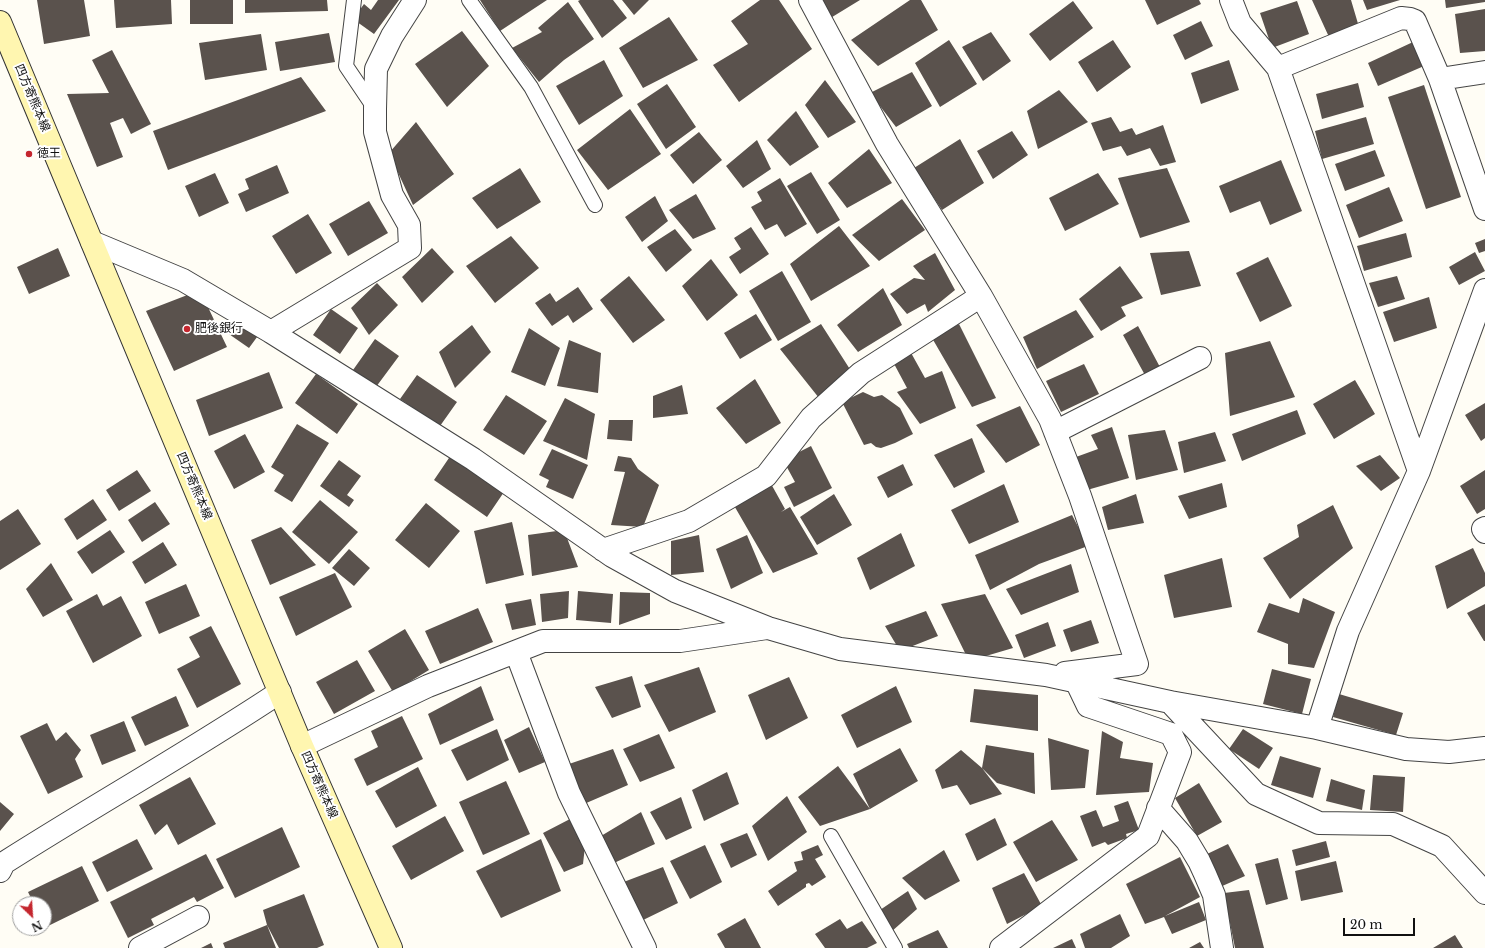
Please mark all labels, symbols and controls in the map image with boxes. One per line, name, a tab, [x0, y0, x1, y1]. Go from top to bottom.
street label: 四方寄熊本線	[11, 62, 53, 134]
place label: 徳王	[37, 147, 61, 161]
marker: 徳王	[24, 149, 34, 159]
place label: 肥後銀行	[195, 322, 243, 336]
marker: 肥後銀行	[182, 324, 192, 334]
street label: 四方寄熊本線	[173, 450, 215, 522]
street label: 四方寄熊本線	[298, 749, 340, 821]
north arrow	[12, 896, 52, 936]
scale bar	[1345, 910, 1417, 936]
text: N	[29, 917, 44, 934]
text: 20 m	[1350, 917, 1382, 932]

